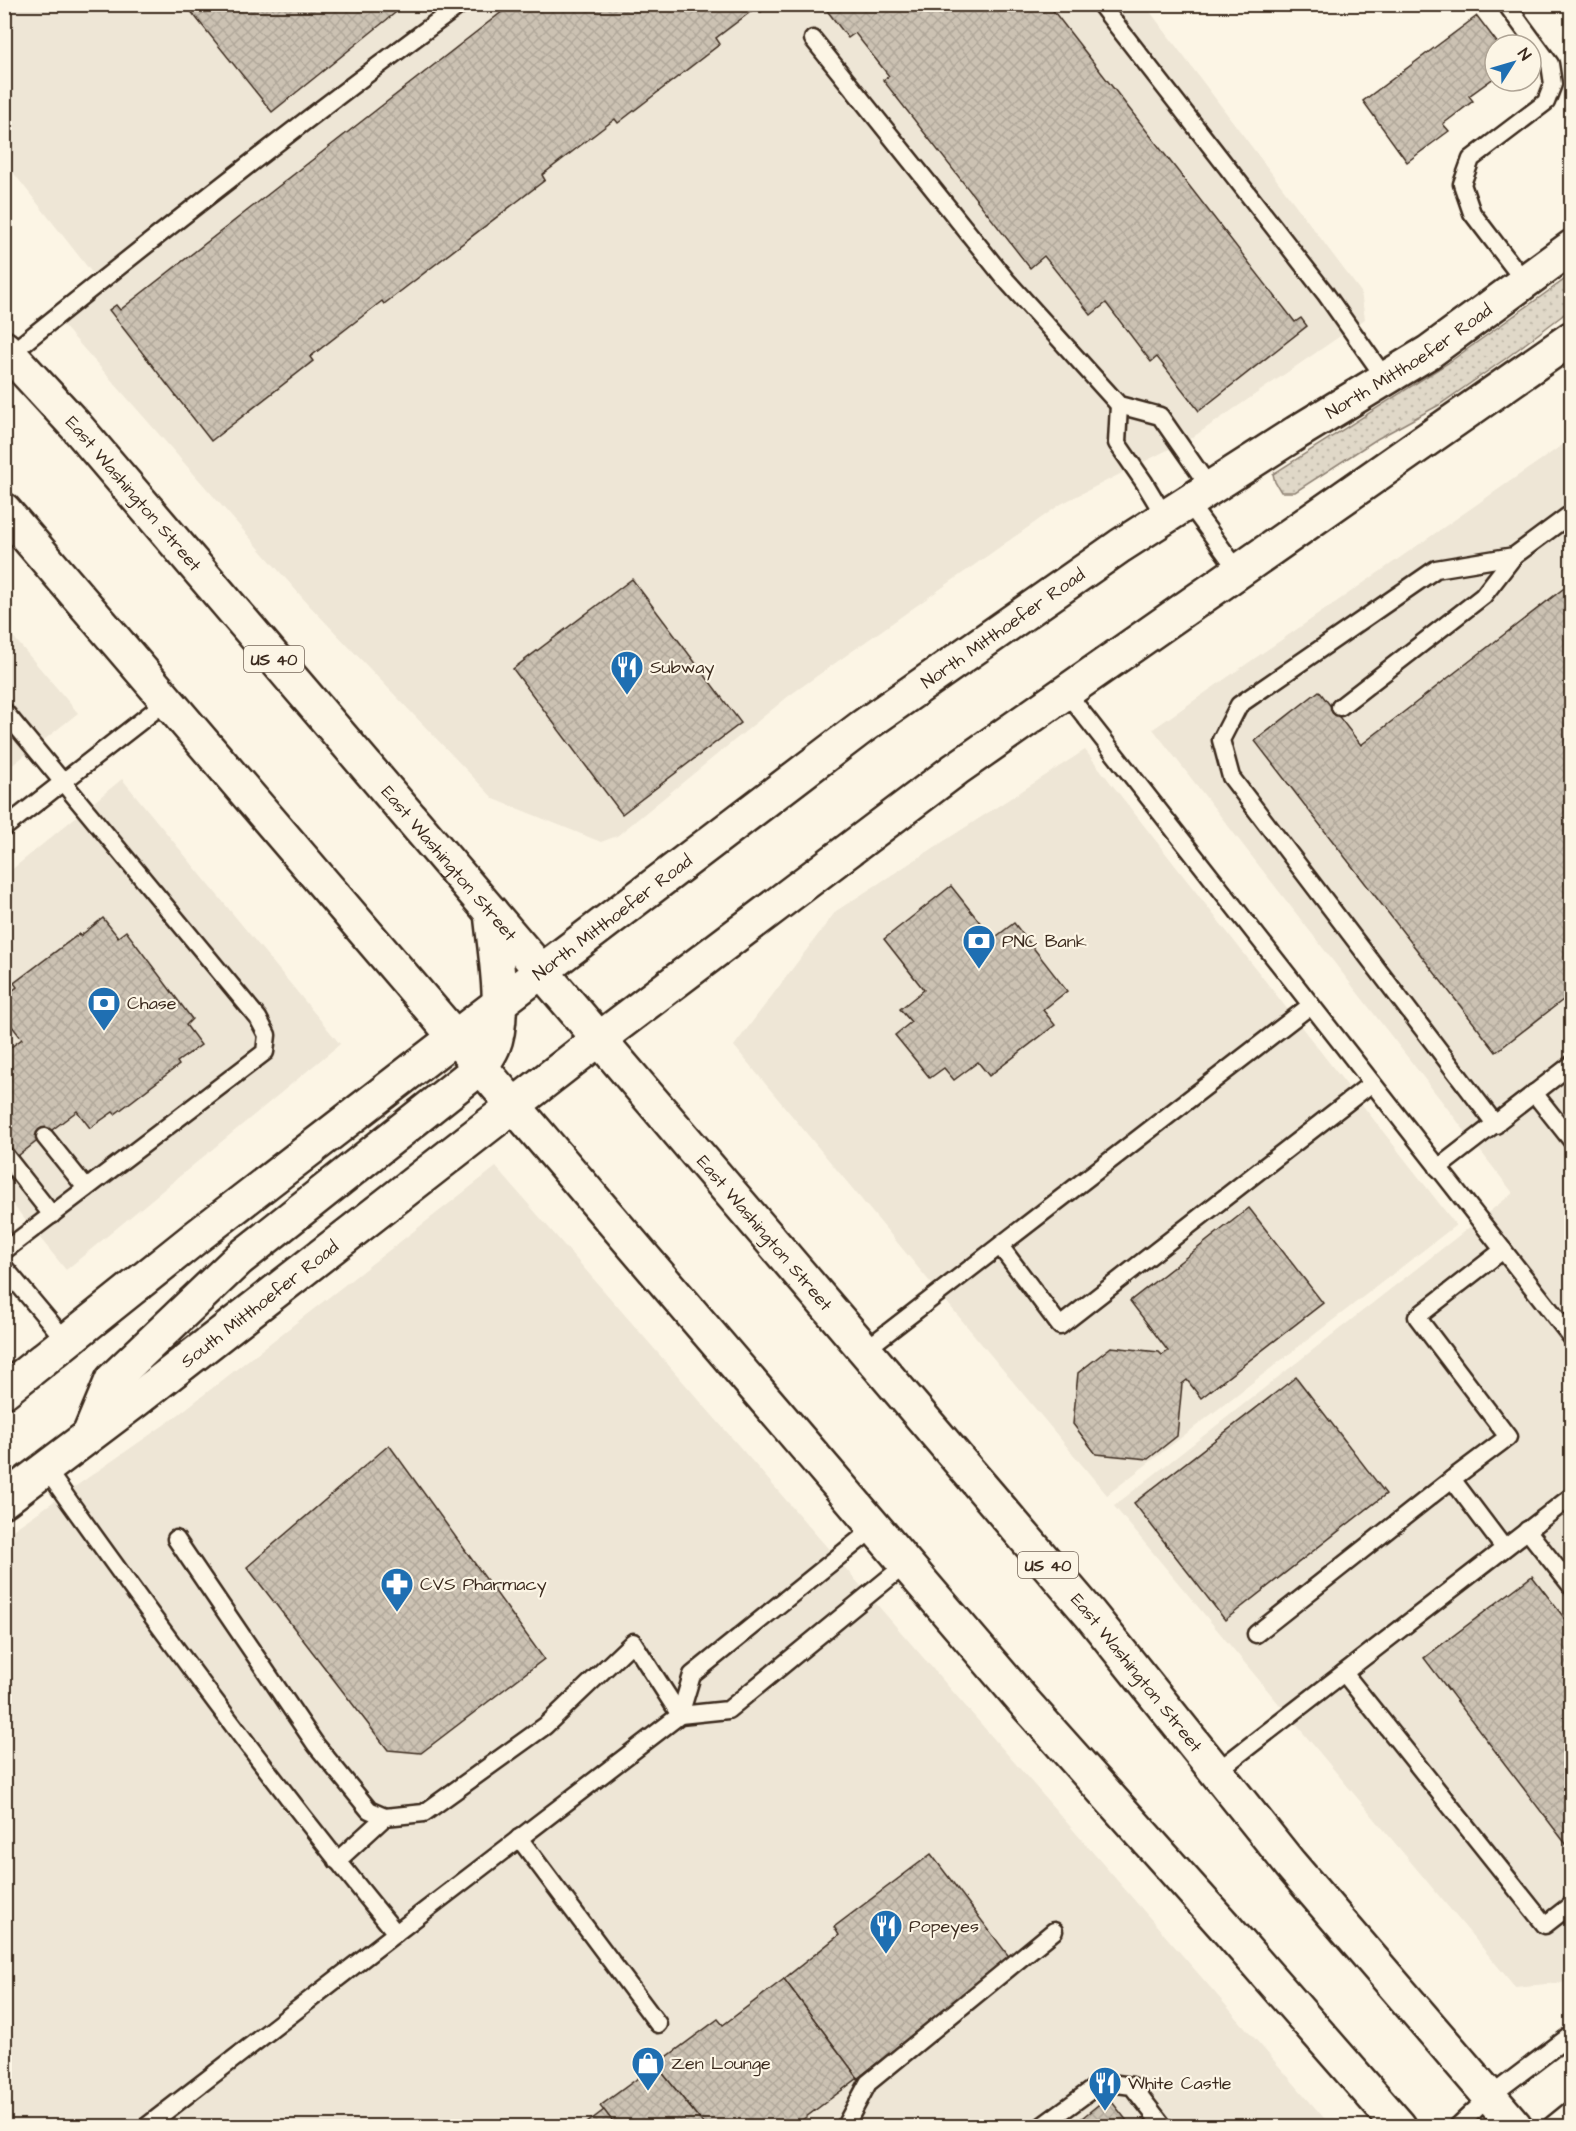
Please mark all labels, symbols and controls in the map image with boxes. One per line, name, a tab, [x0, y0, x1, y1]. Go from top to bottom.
north arrow	[1483, 33, 1543, 93]
text: N	[1512, 44, 1536, 65]
street label: North Mitthoefer Road	[1321, 298, 1497, 425]
street label: East Washington Street	[60, 411, 207, 578]
street label: North Mitthoefer Road	[916, 562, 1090, 695]
road number: US 40	[244, 646, 304, 672]
restaurant icon: Subway	[609, 649, 645, 696]
place label: Subway	[650, 655, 715, 681]
street label: East Washington Street	[375, 780, 523, 947]
street label: North Mitthoefer Road	[527, 849, 698, 987]
bank icon: PNC Bank	[961, 923, 997, 970]
place label: PNC Bank	[1002, 929, 1087, 954]
bank icon: Chase	[86, 985, 122, 1032]
place label: Chase	[127, 991, 177, 1016]
street label: East Washington Street	[691, 1150, 838, 1317]
street label: South Mitthoefer Road	[175, 1235, 344, 1374]
road number: US 40	[1018, 1552, 1078, 1578]
pharmacy icon: CVS Pharmacy	[379, 1566, 415, 1613]
place label: CVS Pharmacy	[420, 1572, 547, 1598]
street label: East Washington Street	[1065, 1588, 1208, 1758]
restaurant icon: Popeyes	[868, 1908, 904, 1955]
place label: Popeyes	[909, 1914, 979, 1940]
shop icon: Zen Lounge	[630, 2045, 666, 2092]
place label: Zen Lounge	[671, 2051, 771, 2077]
restaurant icon: White Castle	[1087, 2065, 1123, 2112]
place label: White Castle	[1128, 2071, 1232, 2096]

